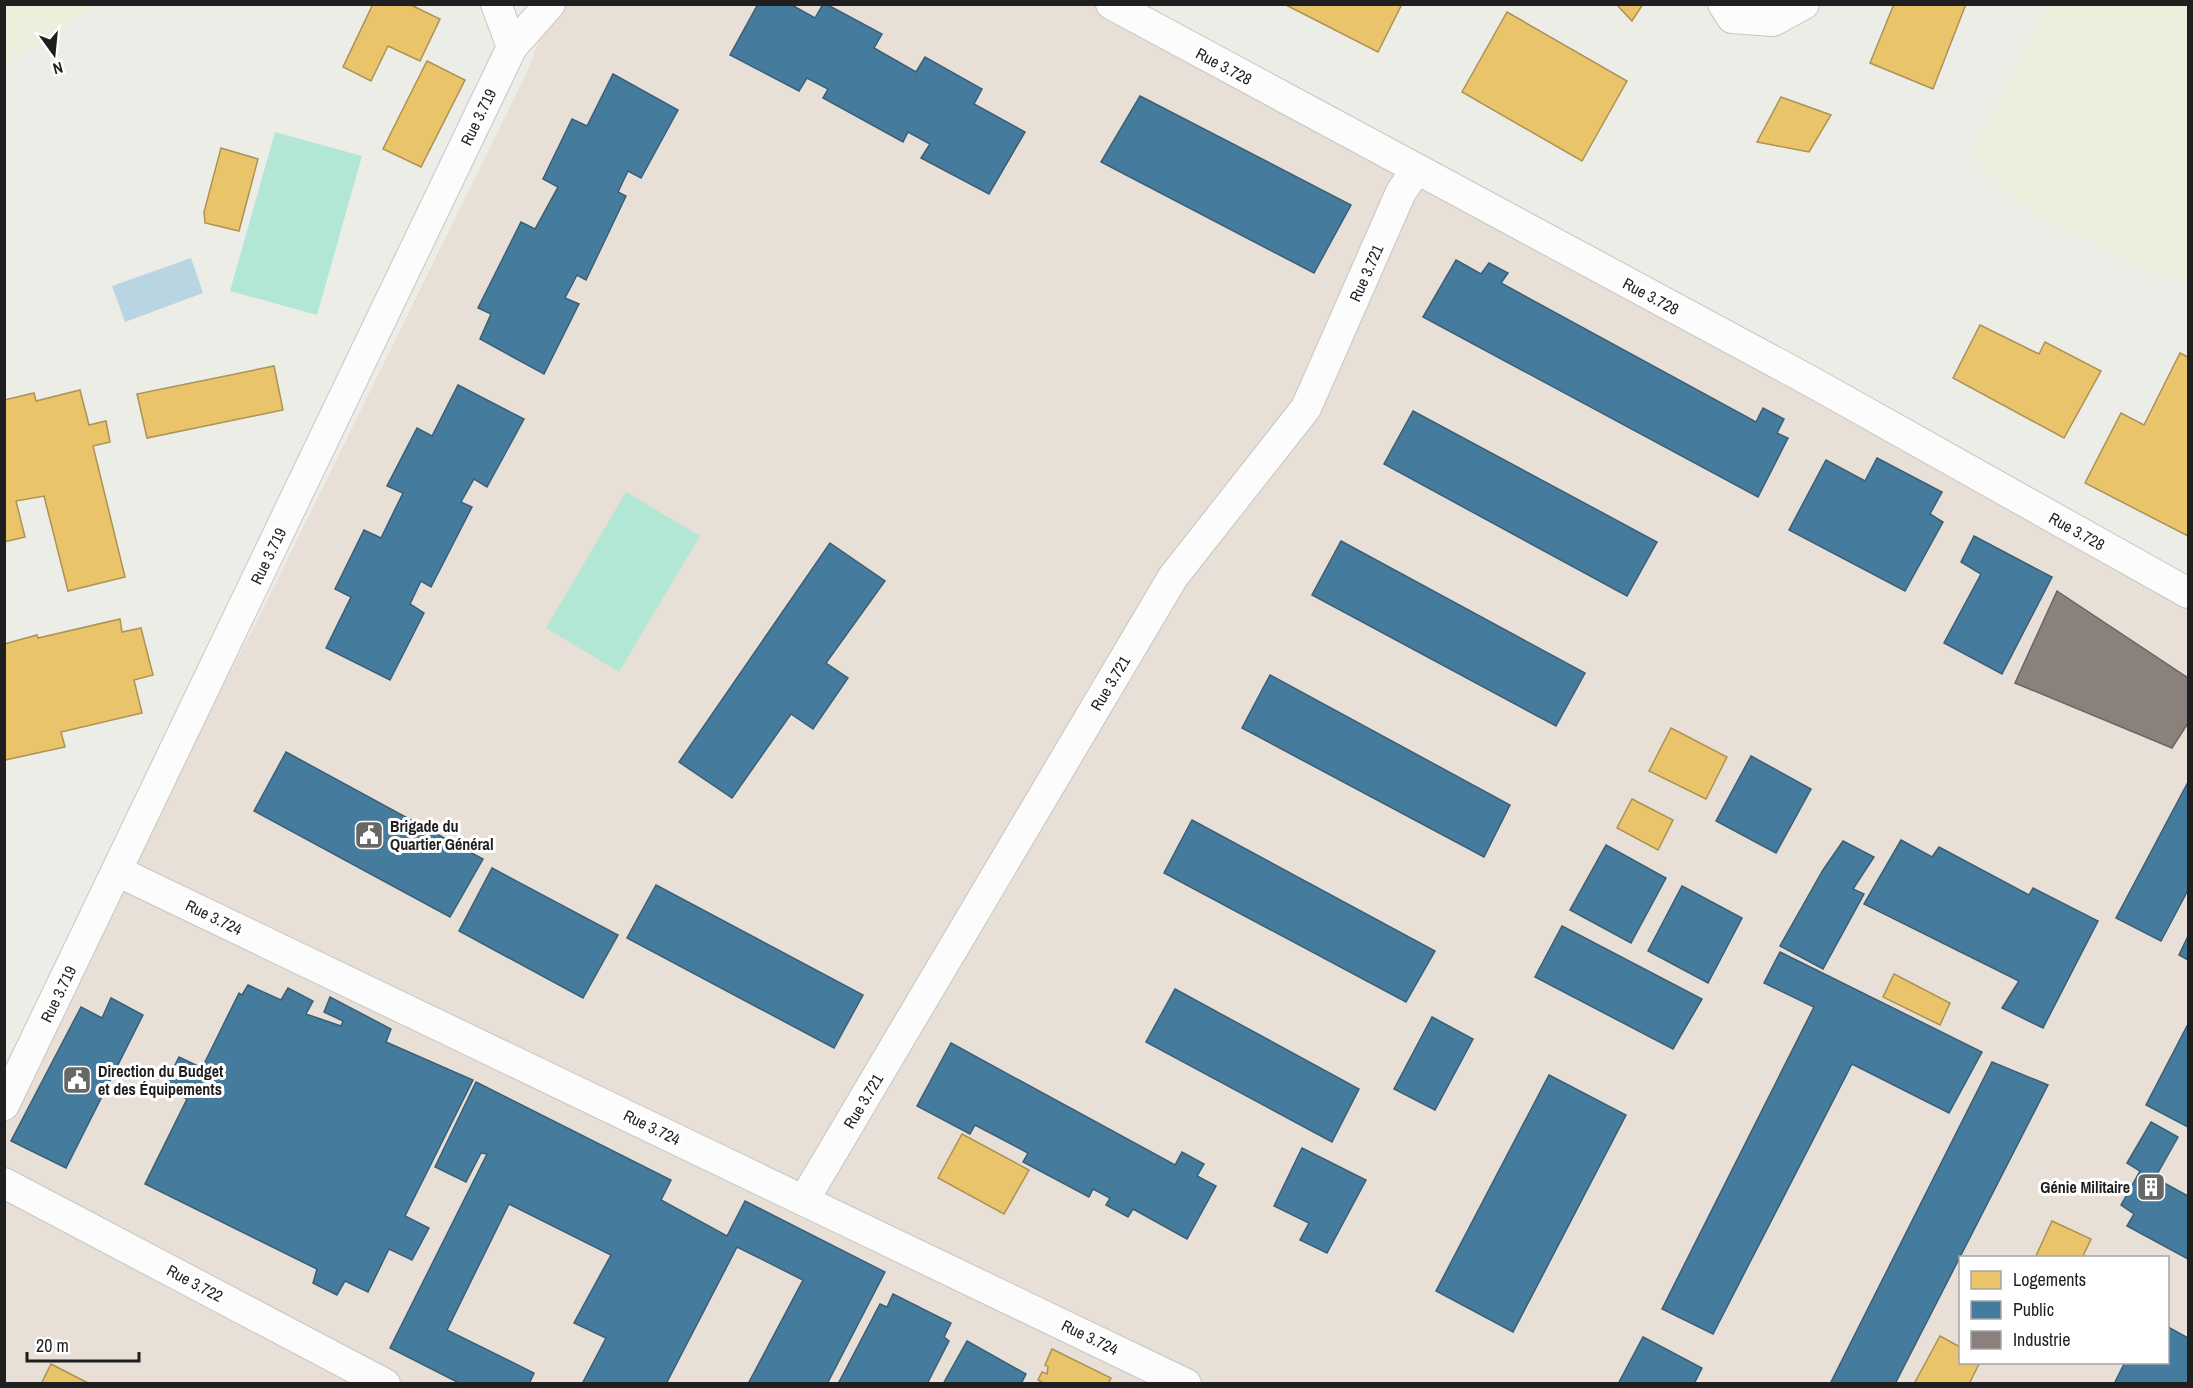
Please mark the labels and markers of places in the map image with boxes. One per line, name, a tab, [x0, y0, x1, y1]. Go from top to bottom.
place label: Brigade du Quartier Général	[390, 815, 494, 855]
public building icon: Brigade du Quartier Général	[353, 819, 385, 851]
place label: Direction du Budget et des Équipements	[98, 1060, 224, 1100]
public building icon: Direction du Budget et des Équipements	[61, 1064, 93, 1096]
building icon: Génie Militaire	[2135, 1171, 2167, 1203]
place label: Génie Militaire	[2040, 1176, 2130, 1198]

